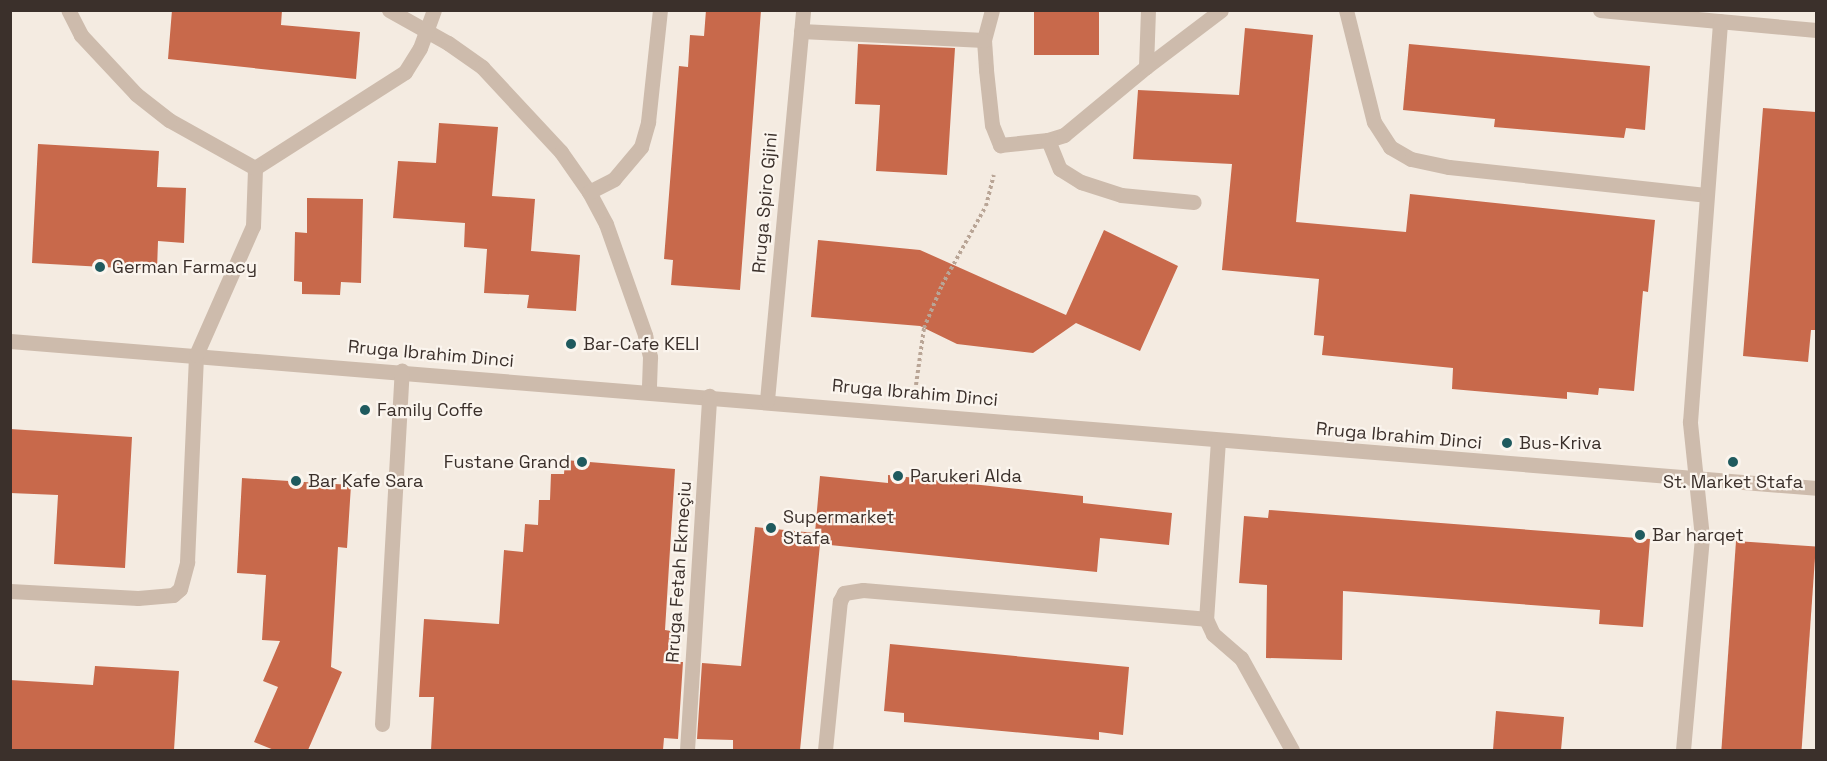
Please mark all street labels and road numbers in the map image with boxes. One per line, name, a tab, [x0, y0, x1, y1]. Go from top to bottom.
street label: Rruga Spiro Gjini	[748, 132, 782, 274]
street label: Rruga Ibrahim Dinci	[347, 336, 515, 372]
street label: Rruga Ibrahim Dinci	[831, 375, 999, 411]
street label: Rruga Ibrahim Dinci	[1315, 418, 1483, 454]
street label: Rruga Fetah Ekmeçiu	[662, 480, 696, 664]

